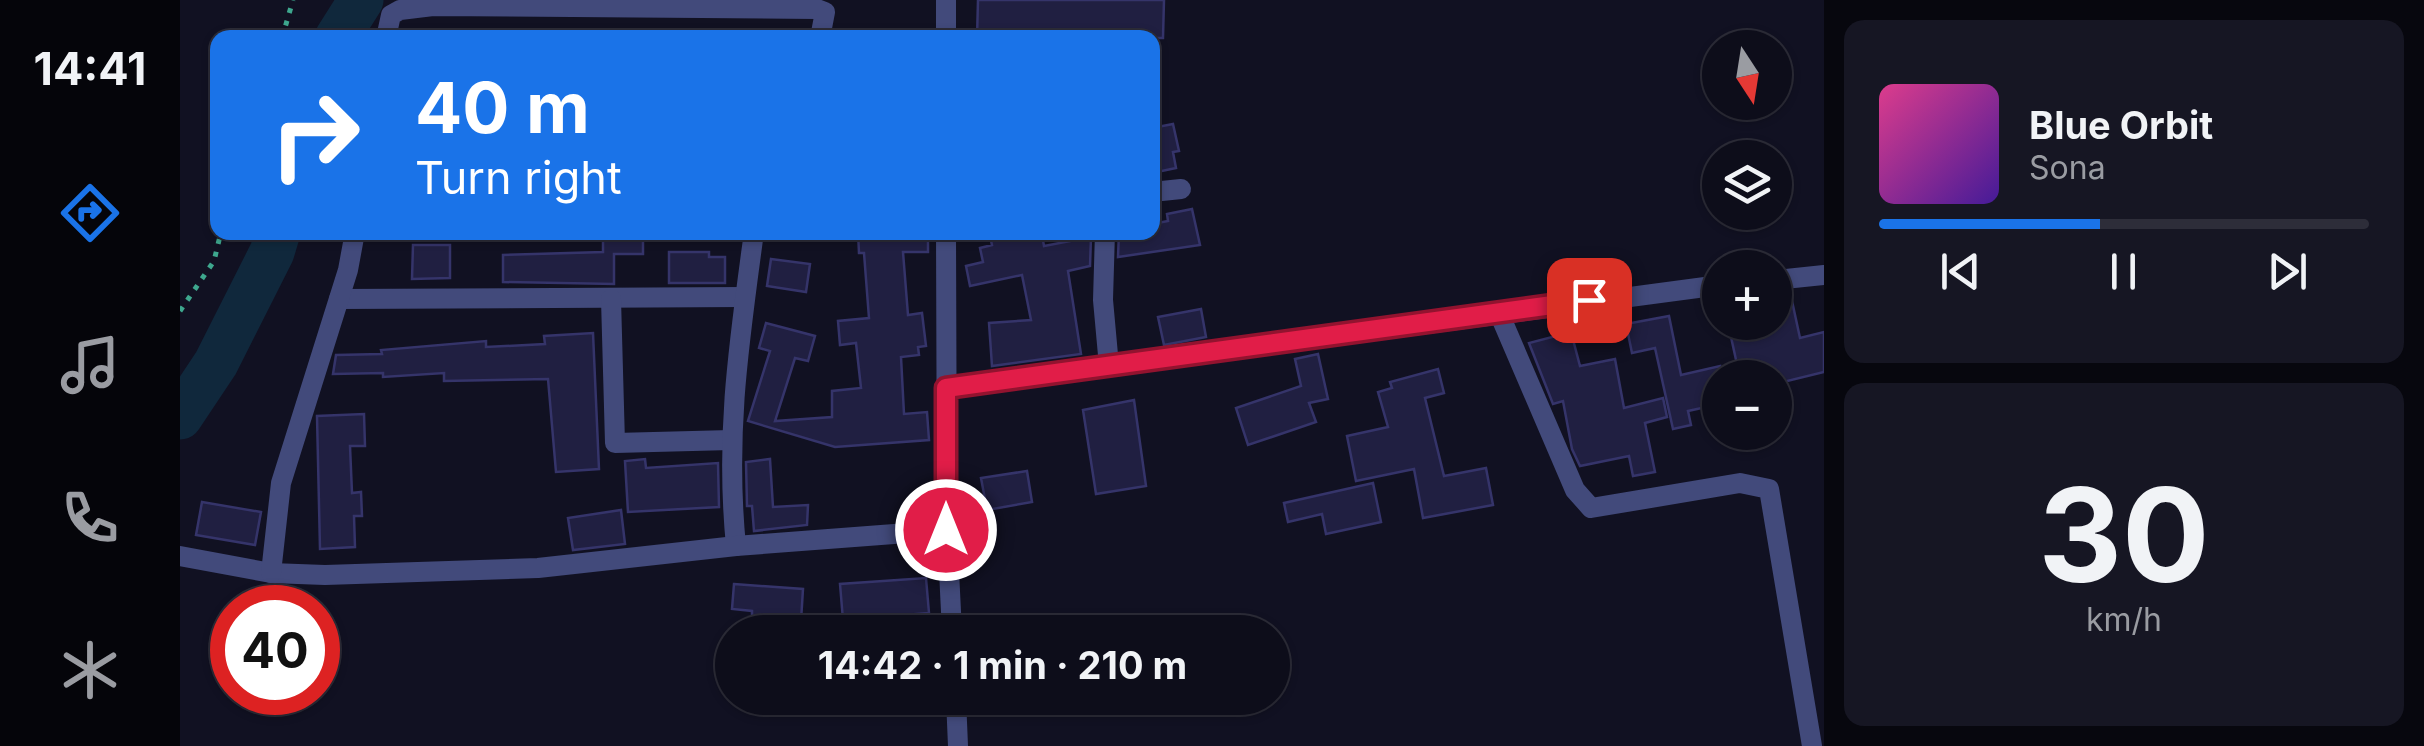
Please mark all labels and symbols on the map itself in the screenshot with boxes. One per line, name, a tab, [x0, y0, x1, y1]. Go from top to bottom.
north arrow	[1702, 30, 1792, 120]
pin	[1547, 258, 1632, 343]
position arrow	[894, 478, 998, 582]
speed limit sign: 40	[210, 585, 340, 715]

